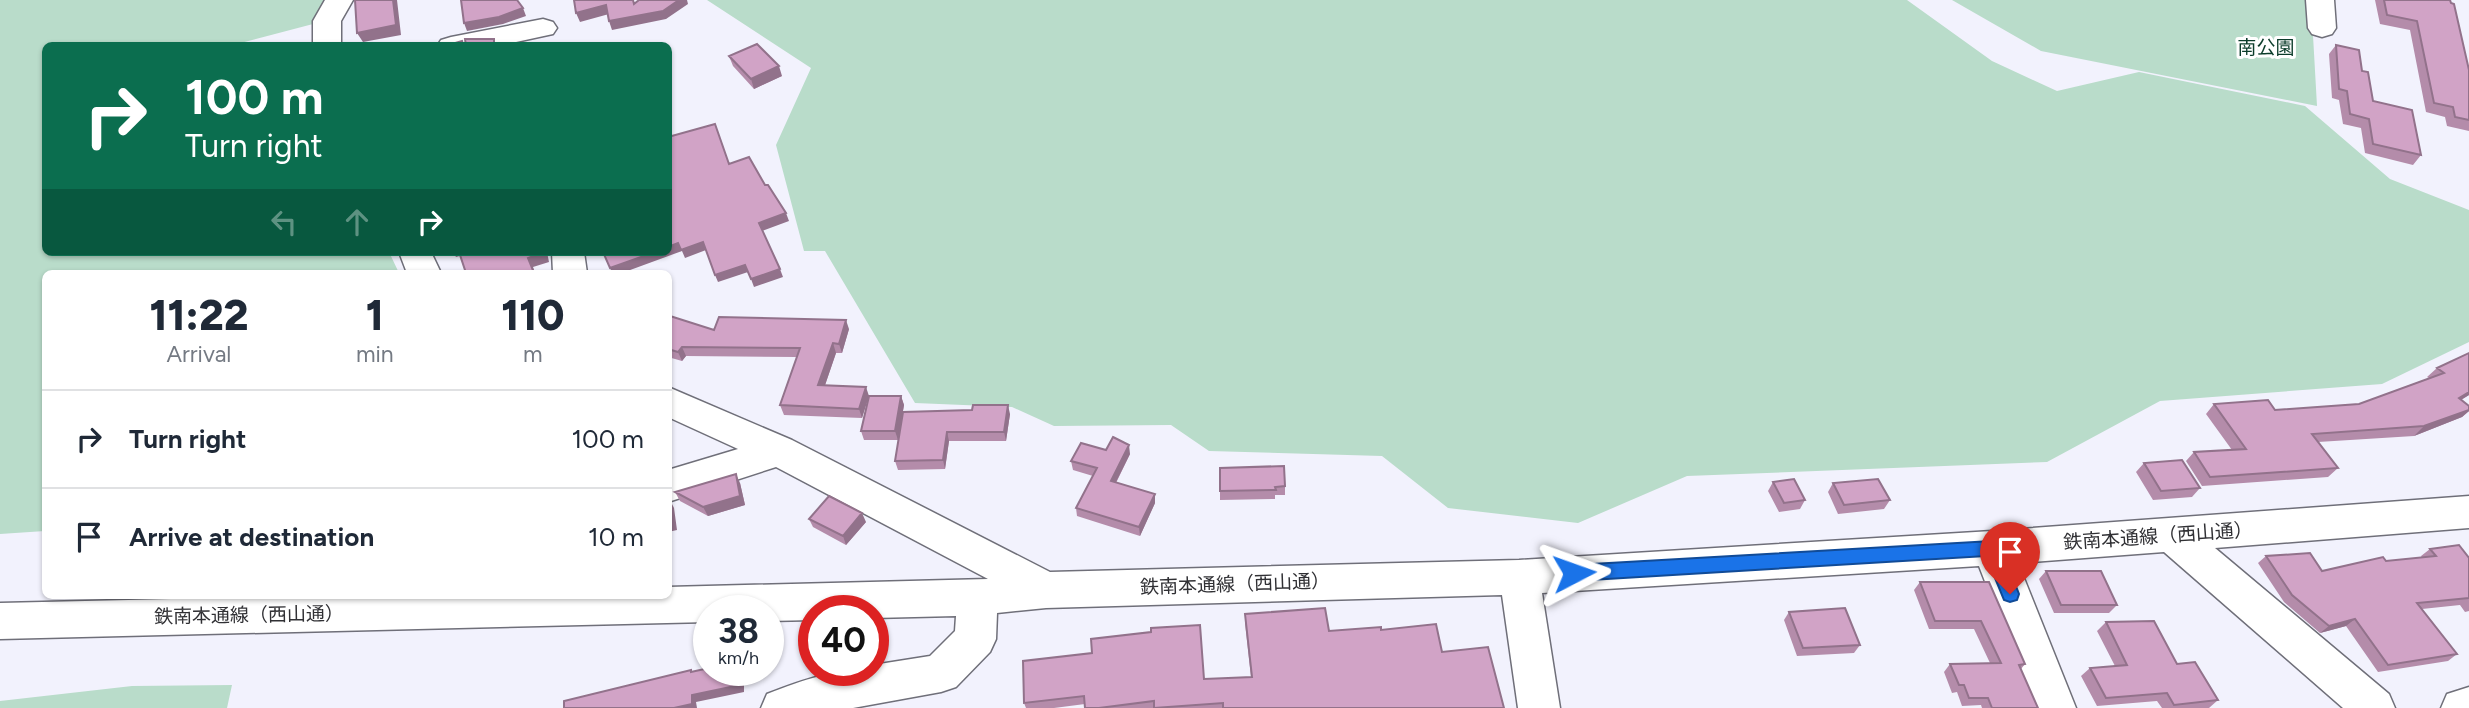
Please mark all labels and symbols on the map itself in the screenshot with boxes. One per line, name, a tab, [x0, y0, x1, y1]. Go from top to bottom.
park label: 南公園	[2237, 36, 2295, 59]
street label: 鉄南本通線（西山通）	[2062, 518, 2254, 554]
pin	[1980, 522, 2040, 594]
position arrow	[1537, 536, 1611, 610]
street label: 鉄南本通線（西山通）	[1140, 569, 1330, 599]
speed limit sign: 40	[798, 595, 889, 686]
street label: 鉄南本通線（西山通）	[154, 602, 344, 628]

